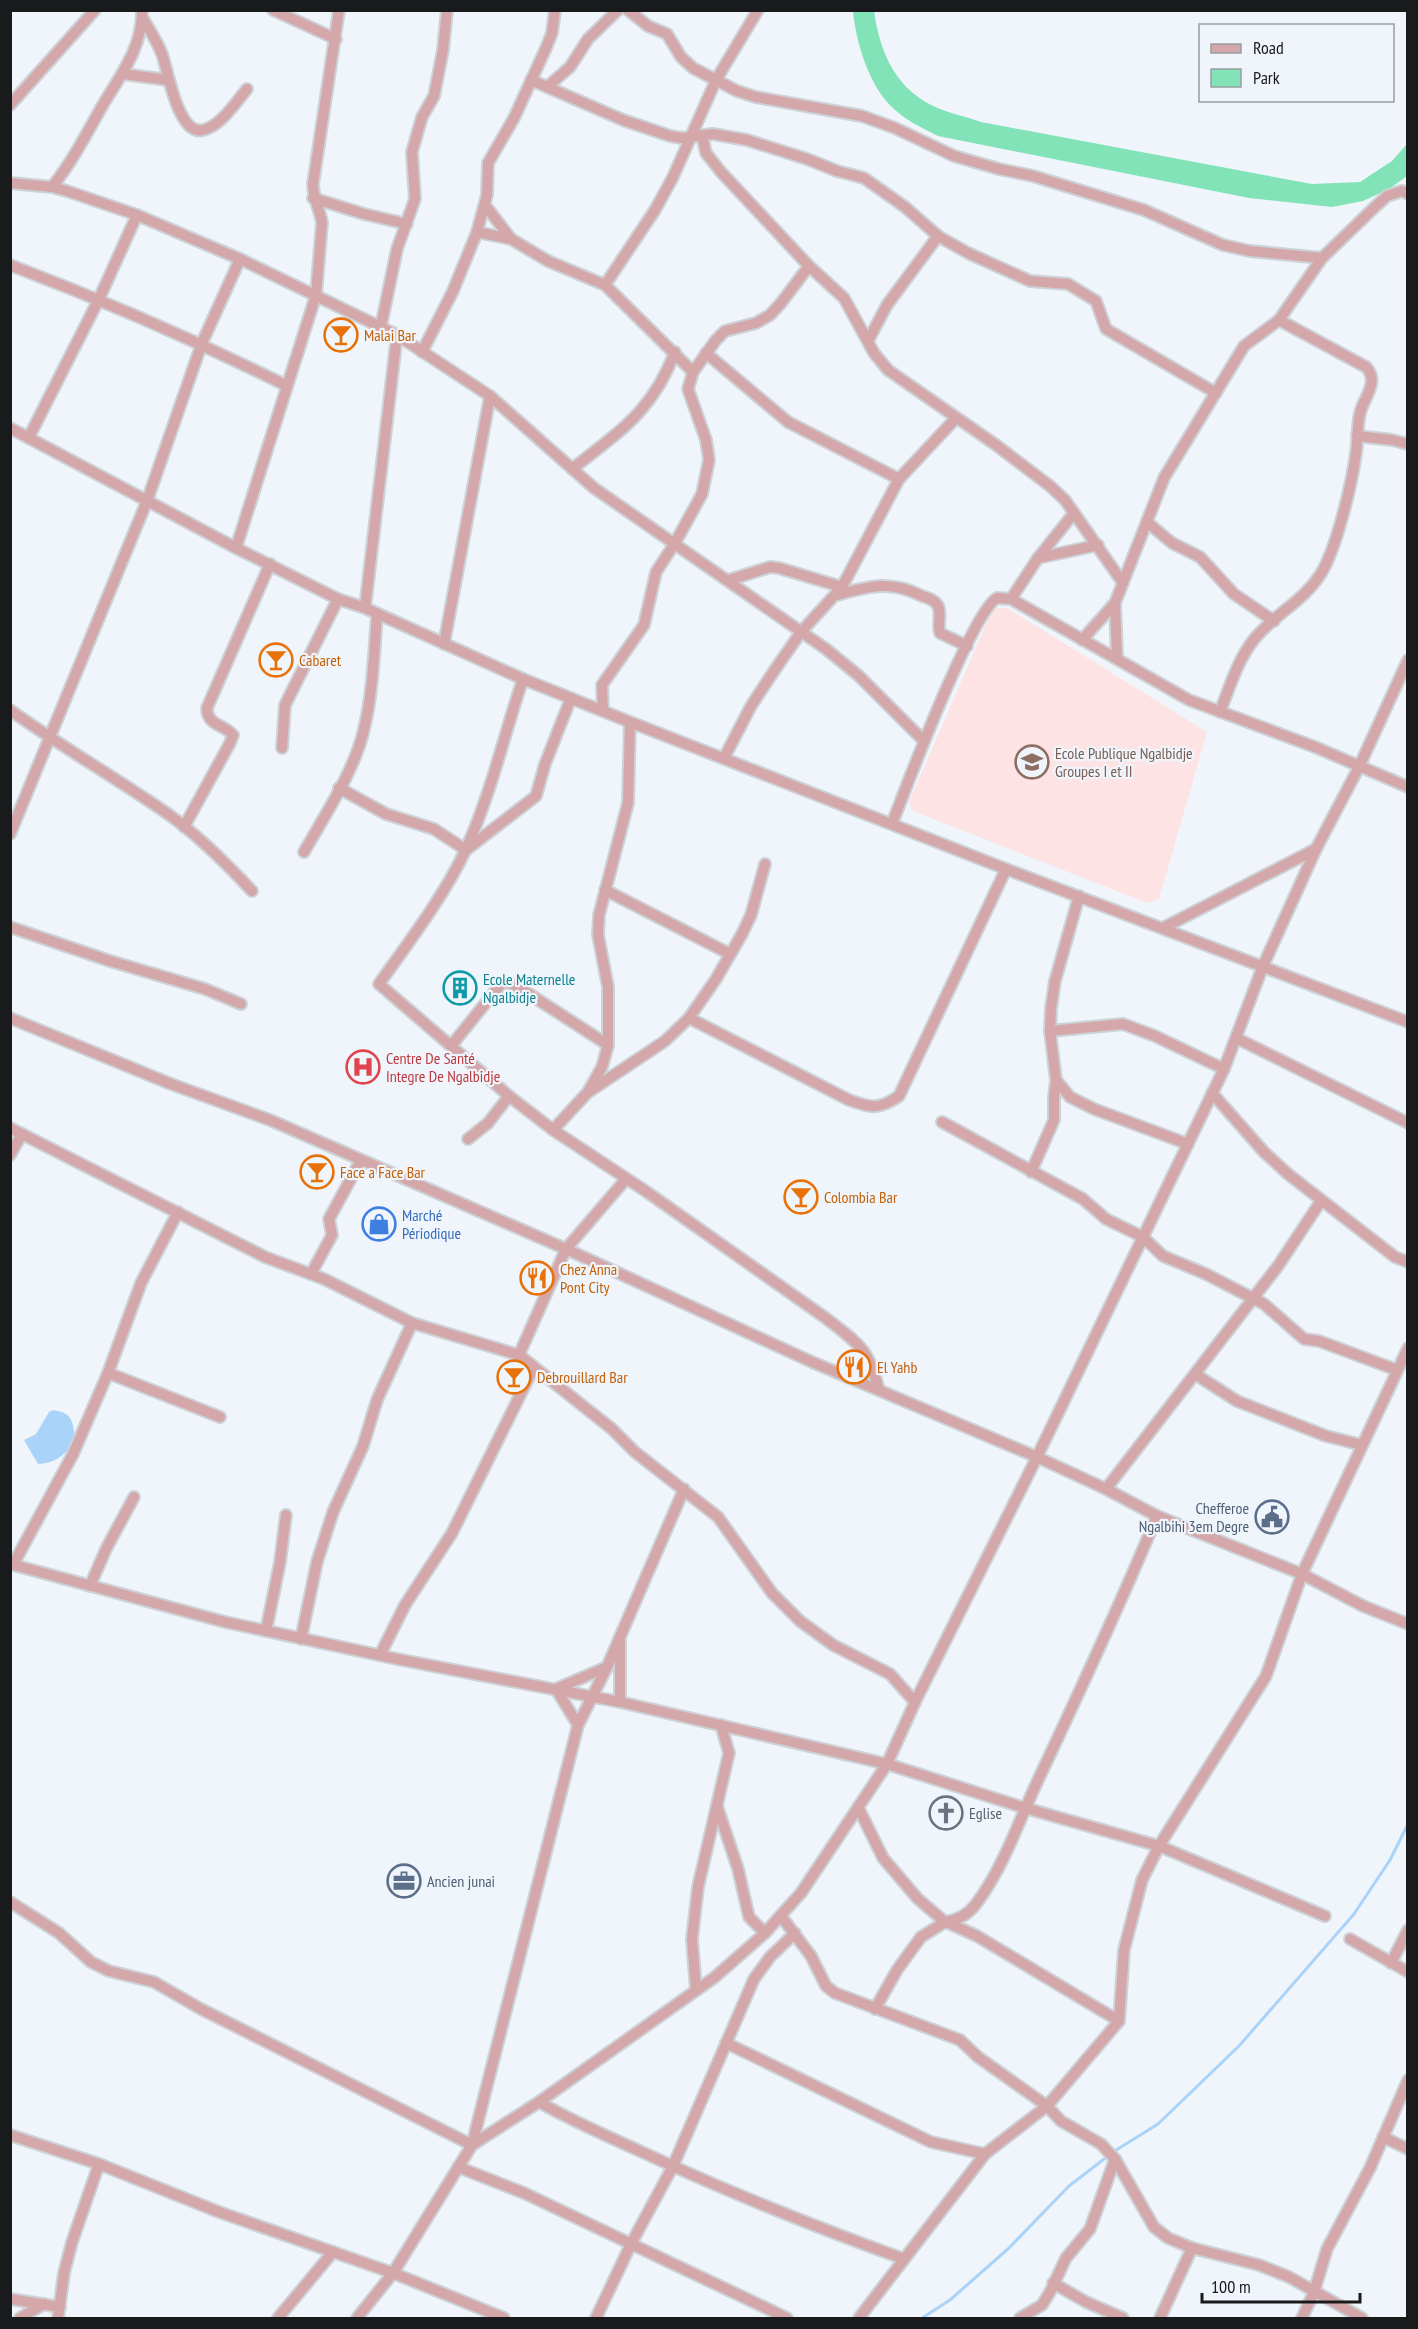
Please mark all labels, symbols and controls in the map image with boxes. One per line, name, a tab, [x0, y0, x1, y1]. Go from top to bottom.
legend	[1199, 24, 1394, 102]
text: Road	[1253, 36, 1284, 59]
text: Park	[1253, 66, 1280, 89]
bar icon: Malai Bar	[323, 317, 359, 353]
place label: Malai Bar	[364, 325, 417, 345]
bar icon: Cabaret	[258, 642, 294, 678]
place label: Cabaret	[299, 650, 342, 670]
place label: Ecole Publique Ngalbidje Groupes I et II	[1055, 743, 1193, 781]
school or university icon: Ecole Publique Ngalbidje Groupes I et II	[1014, 744, 1050, 780]
place label: Ecole Maternelle Ngalbidje	[483, 969, 575, 1007]
building icon: Ecole Maternelle Ngalbidje	[442, 970, 478, 1006]
place label: Centre De Santé Integre De Ngalbidje	[386, 1048, 500, 1086]
hospital icon: Centre De Santé Integre De Ngalbidje	[345, 1049, 381, 1085]
bar icon: Face a Face Bar	[299, 1154, 335, 1190]
place label: Face a Face Bar	[340, 1162, 426, 1182]
bar icon: Colombia Bar	[783, 1179, 819, 1215]
place label: Colombia Bar	[824, 1187, 898, 1207]
place label: Marché Périodique	[402, 1205, 461, 1243]
shop icon: Marché Périodique	[361, 1206, 397, 1242]
place label: Chez Anna Pont City	[560, 1259, 617, 1297]
restaurant icon: Chez Anna Pont City	[519, 1260, 555, 1296]
restaurant icon: El Yahb	[836, 1349, 872, 1385]
place label: El Yahb	[877, 1357, 917, 1377]
bar icon: Debrouillard Bar	[496, 1359, 532, 1395]
place label: Debrouillard Bar	[537, 1367, 628, 1387]
place label: Chefferoe Ngalbihi 3em Degre	[1139, 1498, 1249, 1536]
public building icon: Chefferoe Ngalbihi 3em Degre	[1254, 1499, 1290, 1535]
church icon: Eglise	[928, 1795, 964, 1831]
place label: Eglise	[969, 1803, 1002, 1823]
office icon: Ancien junai	[386, 1863, 422, 1899]
place label: Ancien junai	[427, 1871, 495, 1891]
scale bar	[1202, 2266, 1360, 2304]
text: 100 m	[1211, 2275, 1251, 2298]

